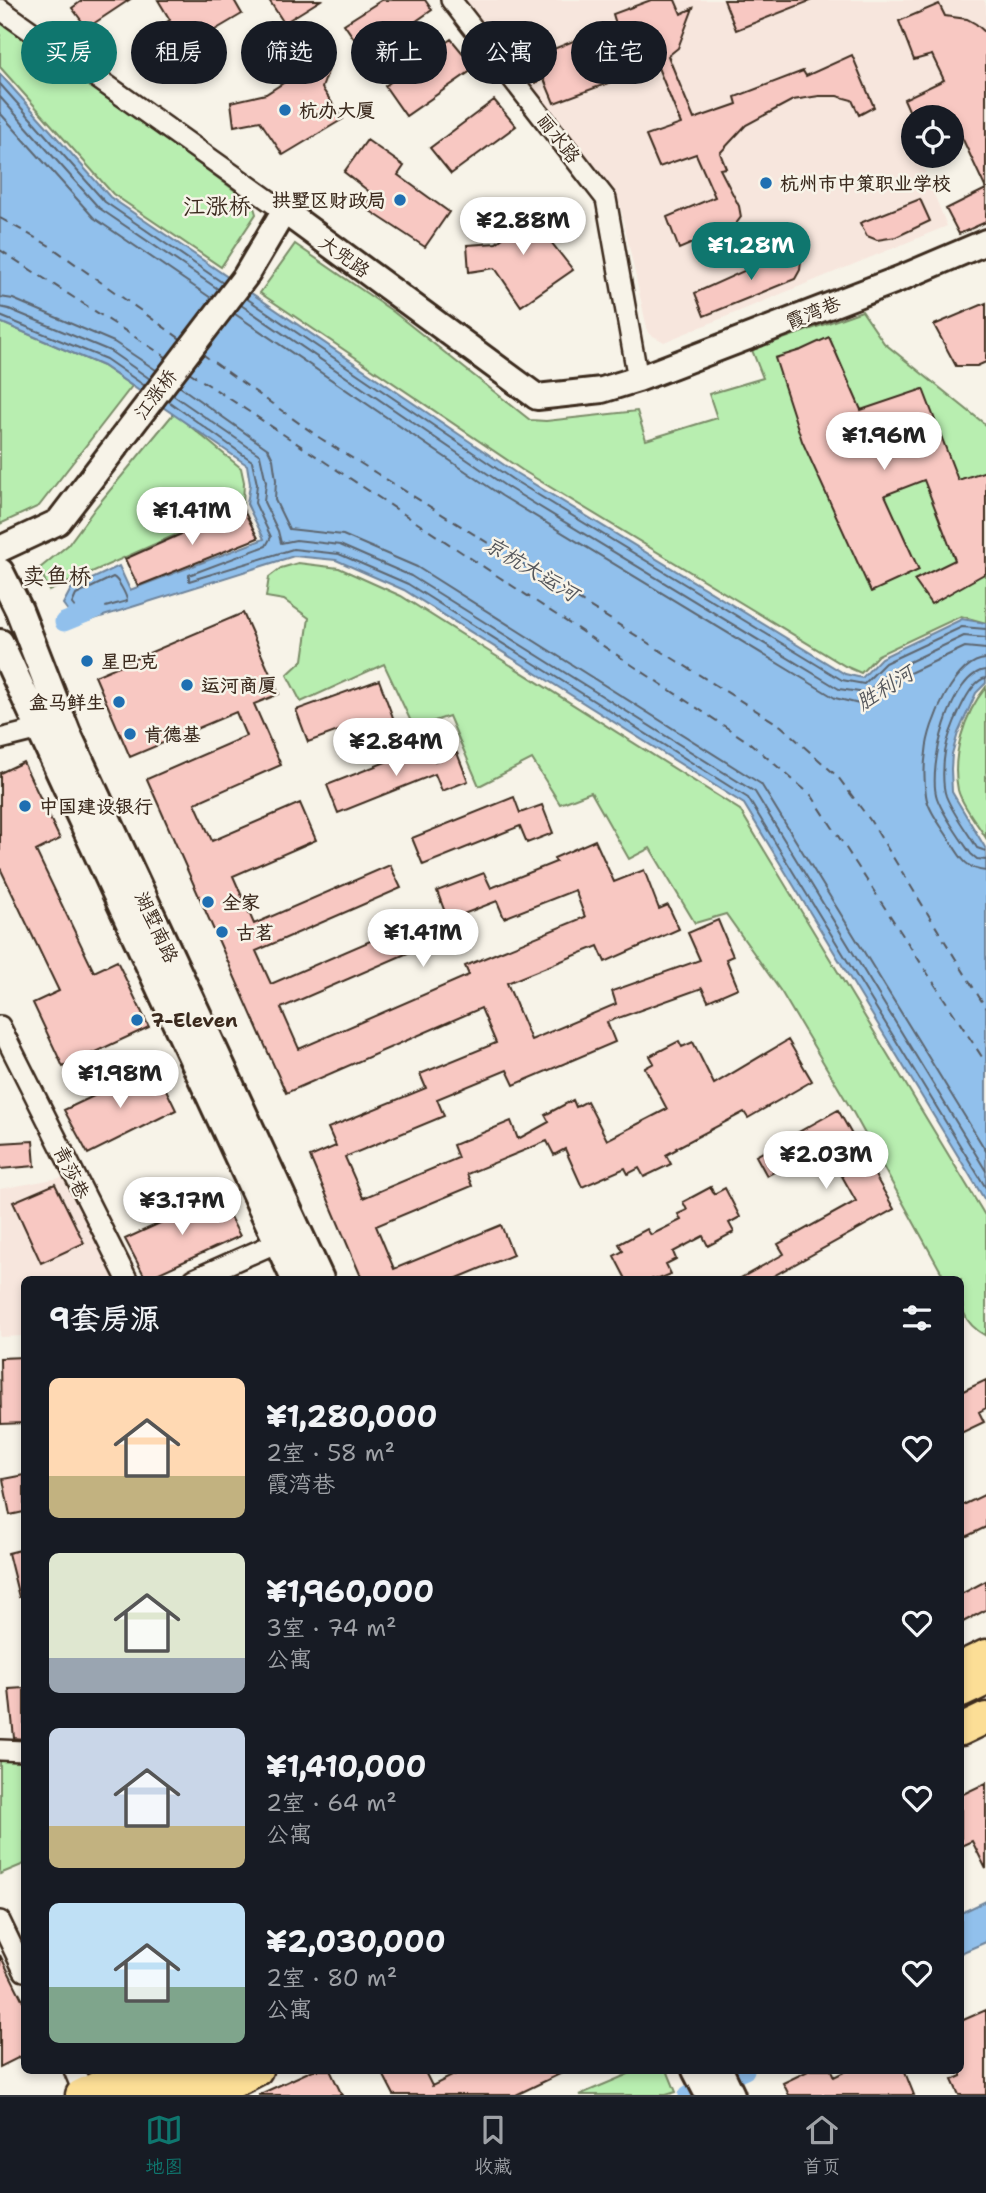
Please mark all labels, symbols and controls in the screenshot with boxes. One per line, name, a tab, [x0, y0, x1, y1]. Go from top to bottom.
chip: 买房	[21, 21, 117, 84]
chip: 租房	[131, 21, 227, 84]
chip: 筛选	[241, 21, 337, 84]
chip: 新上	[351, 21, 447, 84]
chip: 公寓	[461, 21, 557, 84]
chip: 住宅	[571, 21, 667, 84]
place label: 杭办大厦	[299, 98, 375, 123]
marker: 杭办大厦	[277, 102, 293, 118]
map controls	[901, 105, 964, 168]
button: locate	[901, 105, 964, 168]
street label: 丽水路	[531, 108, 586, 168]
place label: 杭州市中策职业学校	[780, 171, 951, 196]
marker: 杭州市中策职业学校	[758, 175, 774, 191]
place label: 拱墅区财政局	[272, 188, 386, 213]
district label: 江涨桥	[183, 191, 252, 221]
marker: 拱墅区财政局	[392, 192, 408, 208]
pin: ¥2.88M	[466, 198, 580, 257]
text: ¥2.88M	[476, 205, 570, 235]
pin: ¥1.28M	[694, 222, 808, 282]
street label: 大兜路	[314, 230, 375, 283]
text: ¥1.28M	[707, 230, 795, 260]
street label: 霞湾巷	[782, 290, 844, 335]
street label: 江涨桥	[128, 364, 183, 425]
pin: ¥1.96M	[827, 412, 941, 472]
text: ¥1.96M	[842, 420, 926, 450]
pin: ¥1.41M	[135, 488, 249, 547]
text: ¥1.41M	[153, 495, 231, 525]
water label: 京杭大运河	[479, 530, 586, 610]
district label: 卖鱼桥	[23, 561, 92, 591]
place label: 星巴克	[101, 649, 158, 674]
marker: 星巴克	[79, 653, 95, 669]
water label: 胜利河	[851, 658, 922, 717]
place label: 运河商厦	[201, 673, 277, 698]
marker: 运河商厦	[179, 677, 195, 693]
place label: 盒马鲜生	[29, 690, 105, 715]
marker: 盒马鲜生	[111, 694, 127, 710]
pin: ¥2.84M	[339, 718, 453, 778]
place label: 肯德基	[144, 722, 201, 747]
marker: 肯德基	[122, 726, 138, 742]
text: ¥2.84M	[349, 726, 443, 756]
place label: 中国建设银行	[39, 794, 153, 819]
marker: 中国建设银行	[17, 798, 33, 814]
street label: 湖墅南路	[129, 887, 184, 967]
place label: 全家	[222, 890, 260, 915]
marker: 全家	[200, 894, 216, 910]
pin: ¥1.41M	[366, 909, 480, 969]
text: ¥1.41M	[384, 917, 462, 947]
place label: 古茗	[236, 920, 274, 945]
marker: 古茗	[214, 924, 230, 940]
place label: 7-Eleven	[151, 1008, 238, 1033]
marker: 7-Eleven	[129, 1012, 145, 1028]
pin: ¥1.98M	[63, 1050, 177, 1110]
text: ¥1.98M	[78, 1058, 162, 1088]
pin: ¥2.03M	[769, 1132, 883, 1191]
text: ¥2.03M	[779, 1139, 873, 1169]
street label: 青莎巷	[48, 1141, 95, 1203]
pin: ¥3.17M	[125, 1178, 239, 1237]
text: ¥3.17M	[139, 1185, 225, 1215]
text: 9套房源	[49, 1298, 160, 1339]
icon: filters	[898, 1299, 936, 1337]
text: ¥1,280,000	[266, 1396, 438, 1437]
icon: home	[105, 1406, 189, 1490]
icon: heart	[898, 1429, 936, 1467]
text: 2室 · 58 m²	[266, 1438, 395, 1468]
text: 霞湾巷	[266, 1469, 335, 1499]
text: ¥1,960,000	[266, 1571, 434, 1612]
icon: home	[105, 1581, 189, 1665]
icon: heart	[898, 1604, 936, 1642]
text: 3室 · 74 m²	[266, 1613, 397, 1643]
text: 公寓	[266, 1644, 312, 1674]
text: ¥1,410,000	[266, 1746, 427, 1787]
icon: home	[105, 1756, 189, 1840]
icon: heart	[898, 1779, 936, 1817]
text: 2室 · 64 m²	[266, 1788, 397, 1818]
text: 公寓	[266, 1819, 312, 1849]
text: ¥2,030,000	[266, 1921, 446, 1962]
icon: home	[105, 1931, 189, 2015]
icon: heart	[898, 1954, 936, 1992]
text: 2室 · 80 m²	[266, 1963, 397, 1993]
text: 公寓	[266, 1994, 312, 2024]
tab: 地图	[145, 2111, 183, 2179]
tab: 收藏	[474, 2111, 512, 2179]
tab: 首页	[803, 2111, 841, 2179]

